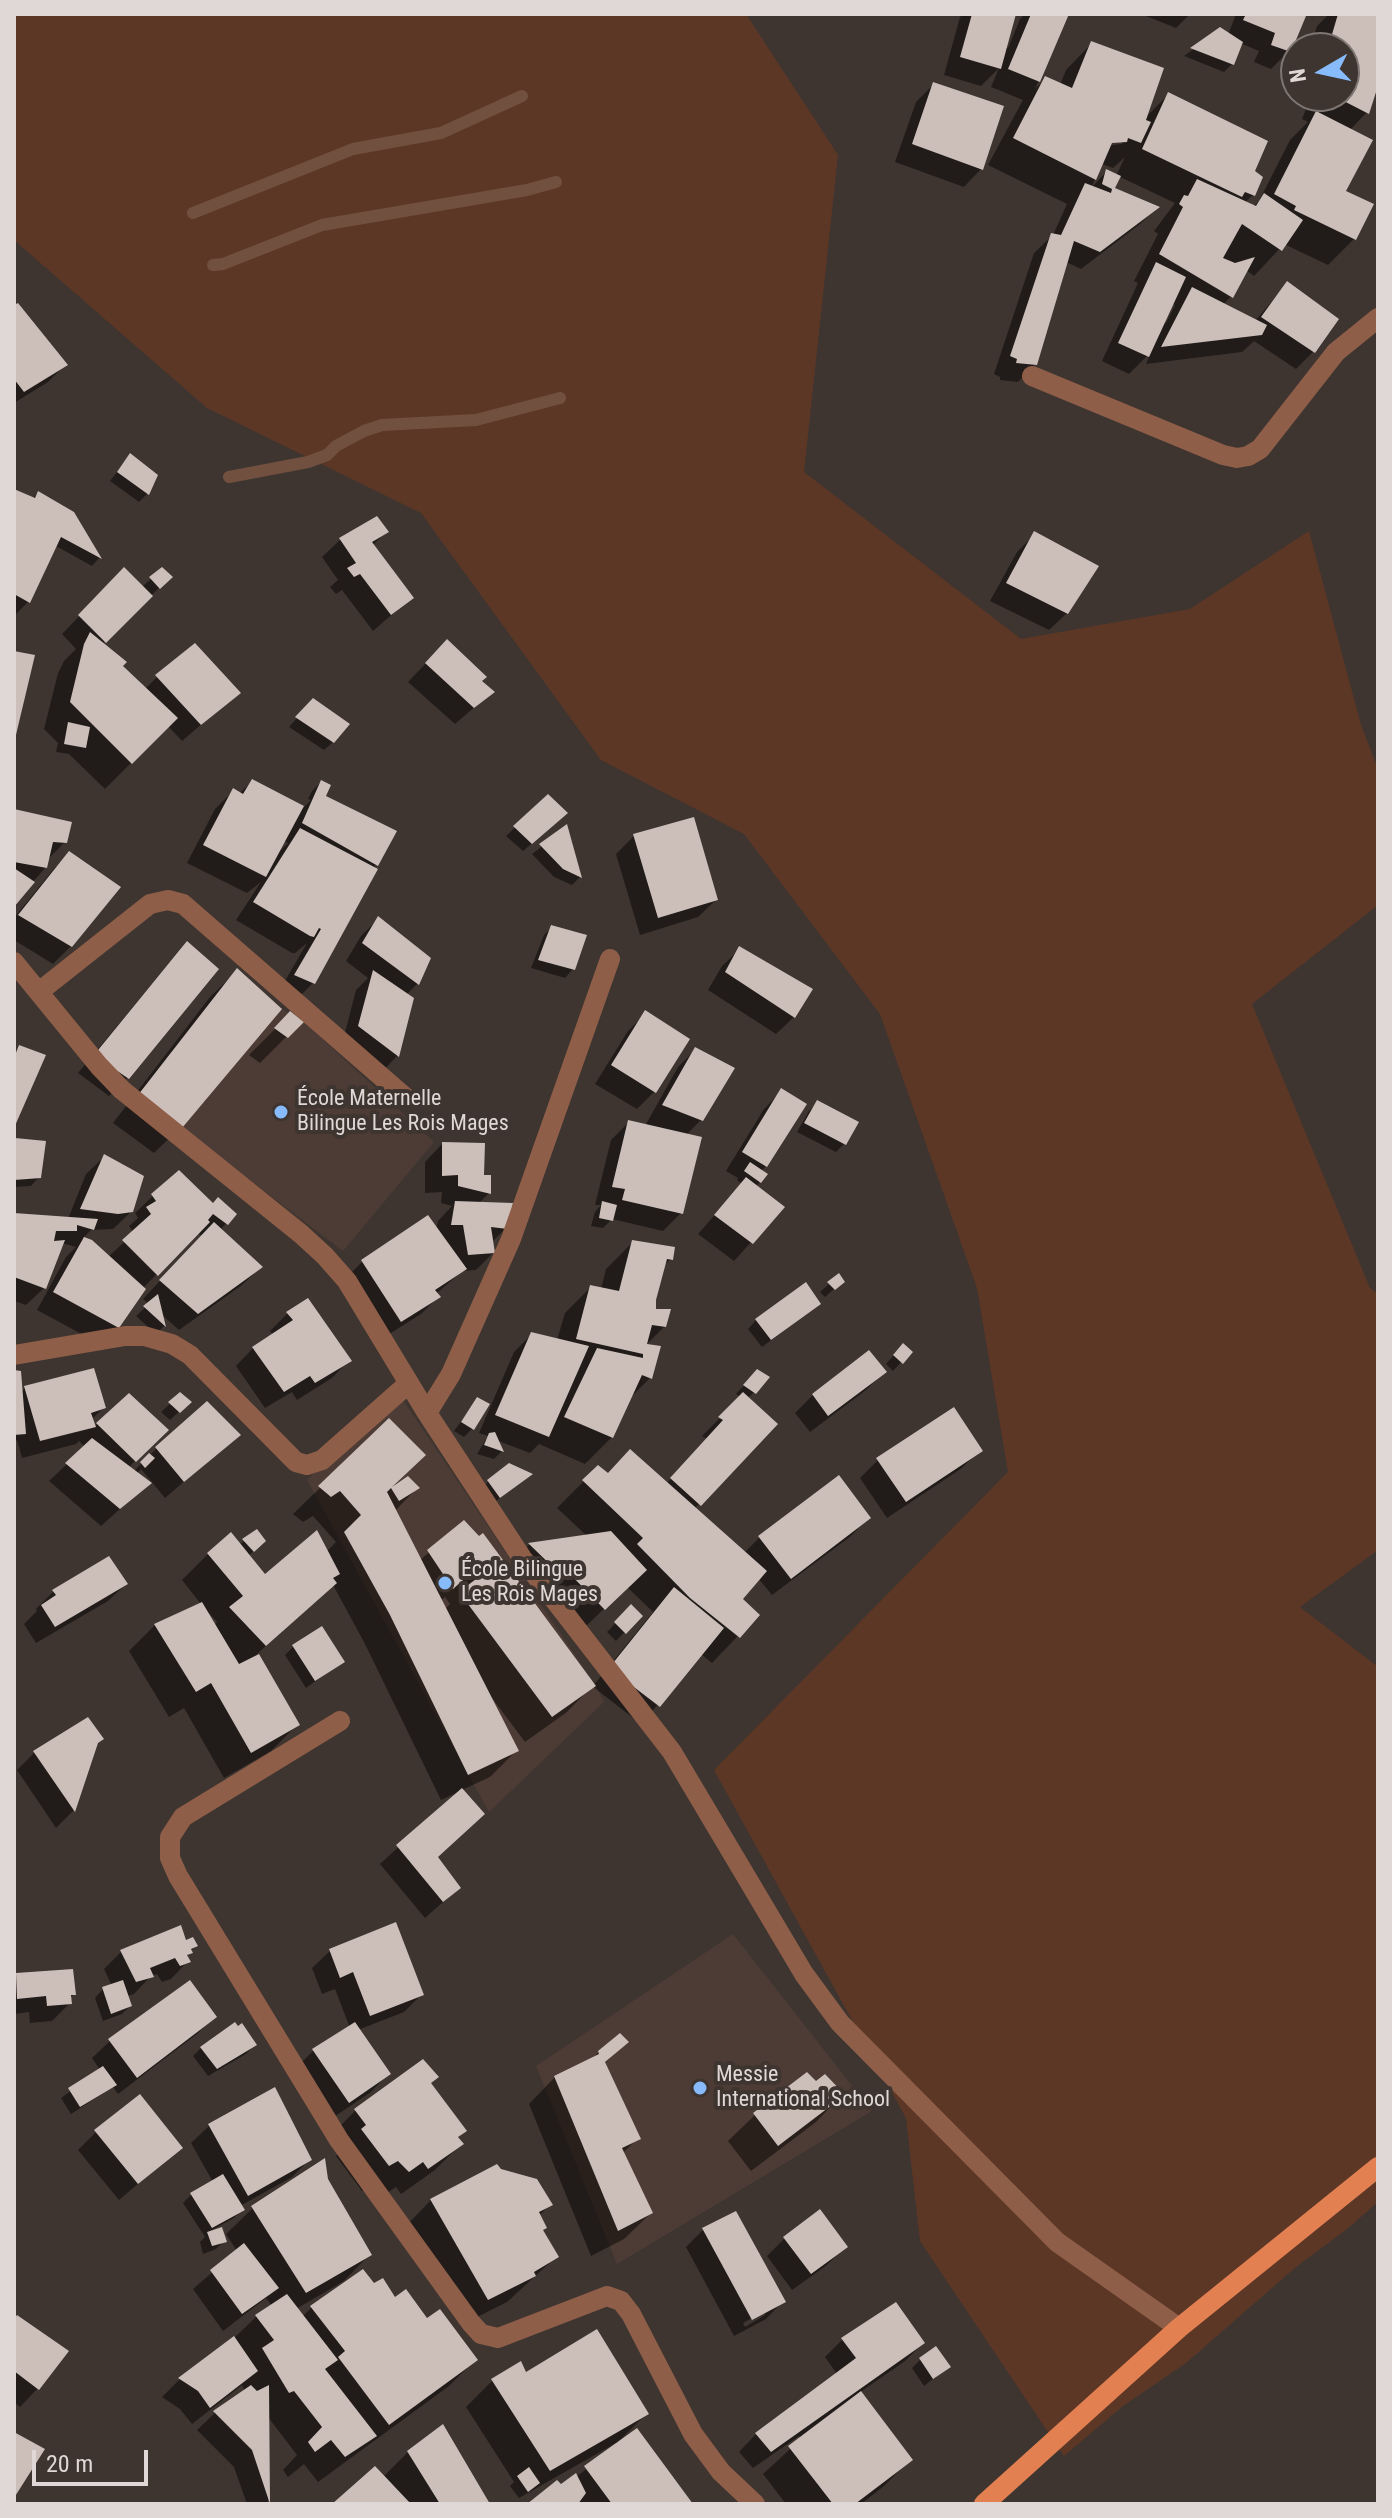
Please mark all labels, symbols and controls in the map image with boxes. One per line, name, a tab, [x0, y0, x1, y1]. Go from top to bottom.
north arrow	[1280, 32, 1360, 112]
text: N	[1284, 67, 1311, 84]
place label: École Maternelle Bilingue Les Rois Mages	[297, 1086, 509, 1138]
marker: École Maternelle Bilingue Les Rois Mages	[272, 1103, 290, 1121]
place label: École Bilingue Les Rois Mages	[461, 1557, 598, 1608]
marker: École Bilingue Les Rois Mages	[436, 1574, 454, 1592]
place label: Messie International School	[716, 2062, 890, 2114]
marker: Messie International School	[691, 2079, 709, 2097]
scale bar	[36, 2434, 152, 2484]
text: 20 m	[46, 2450, 93, 2478]

